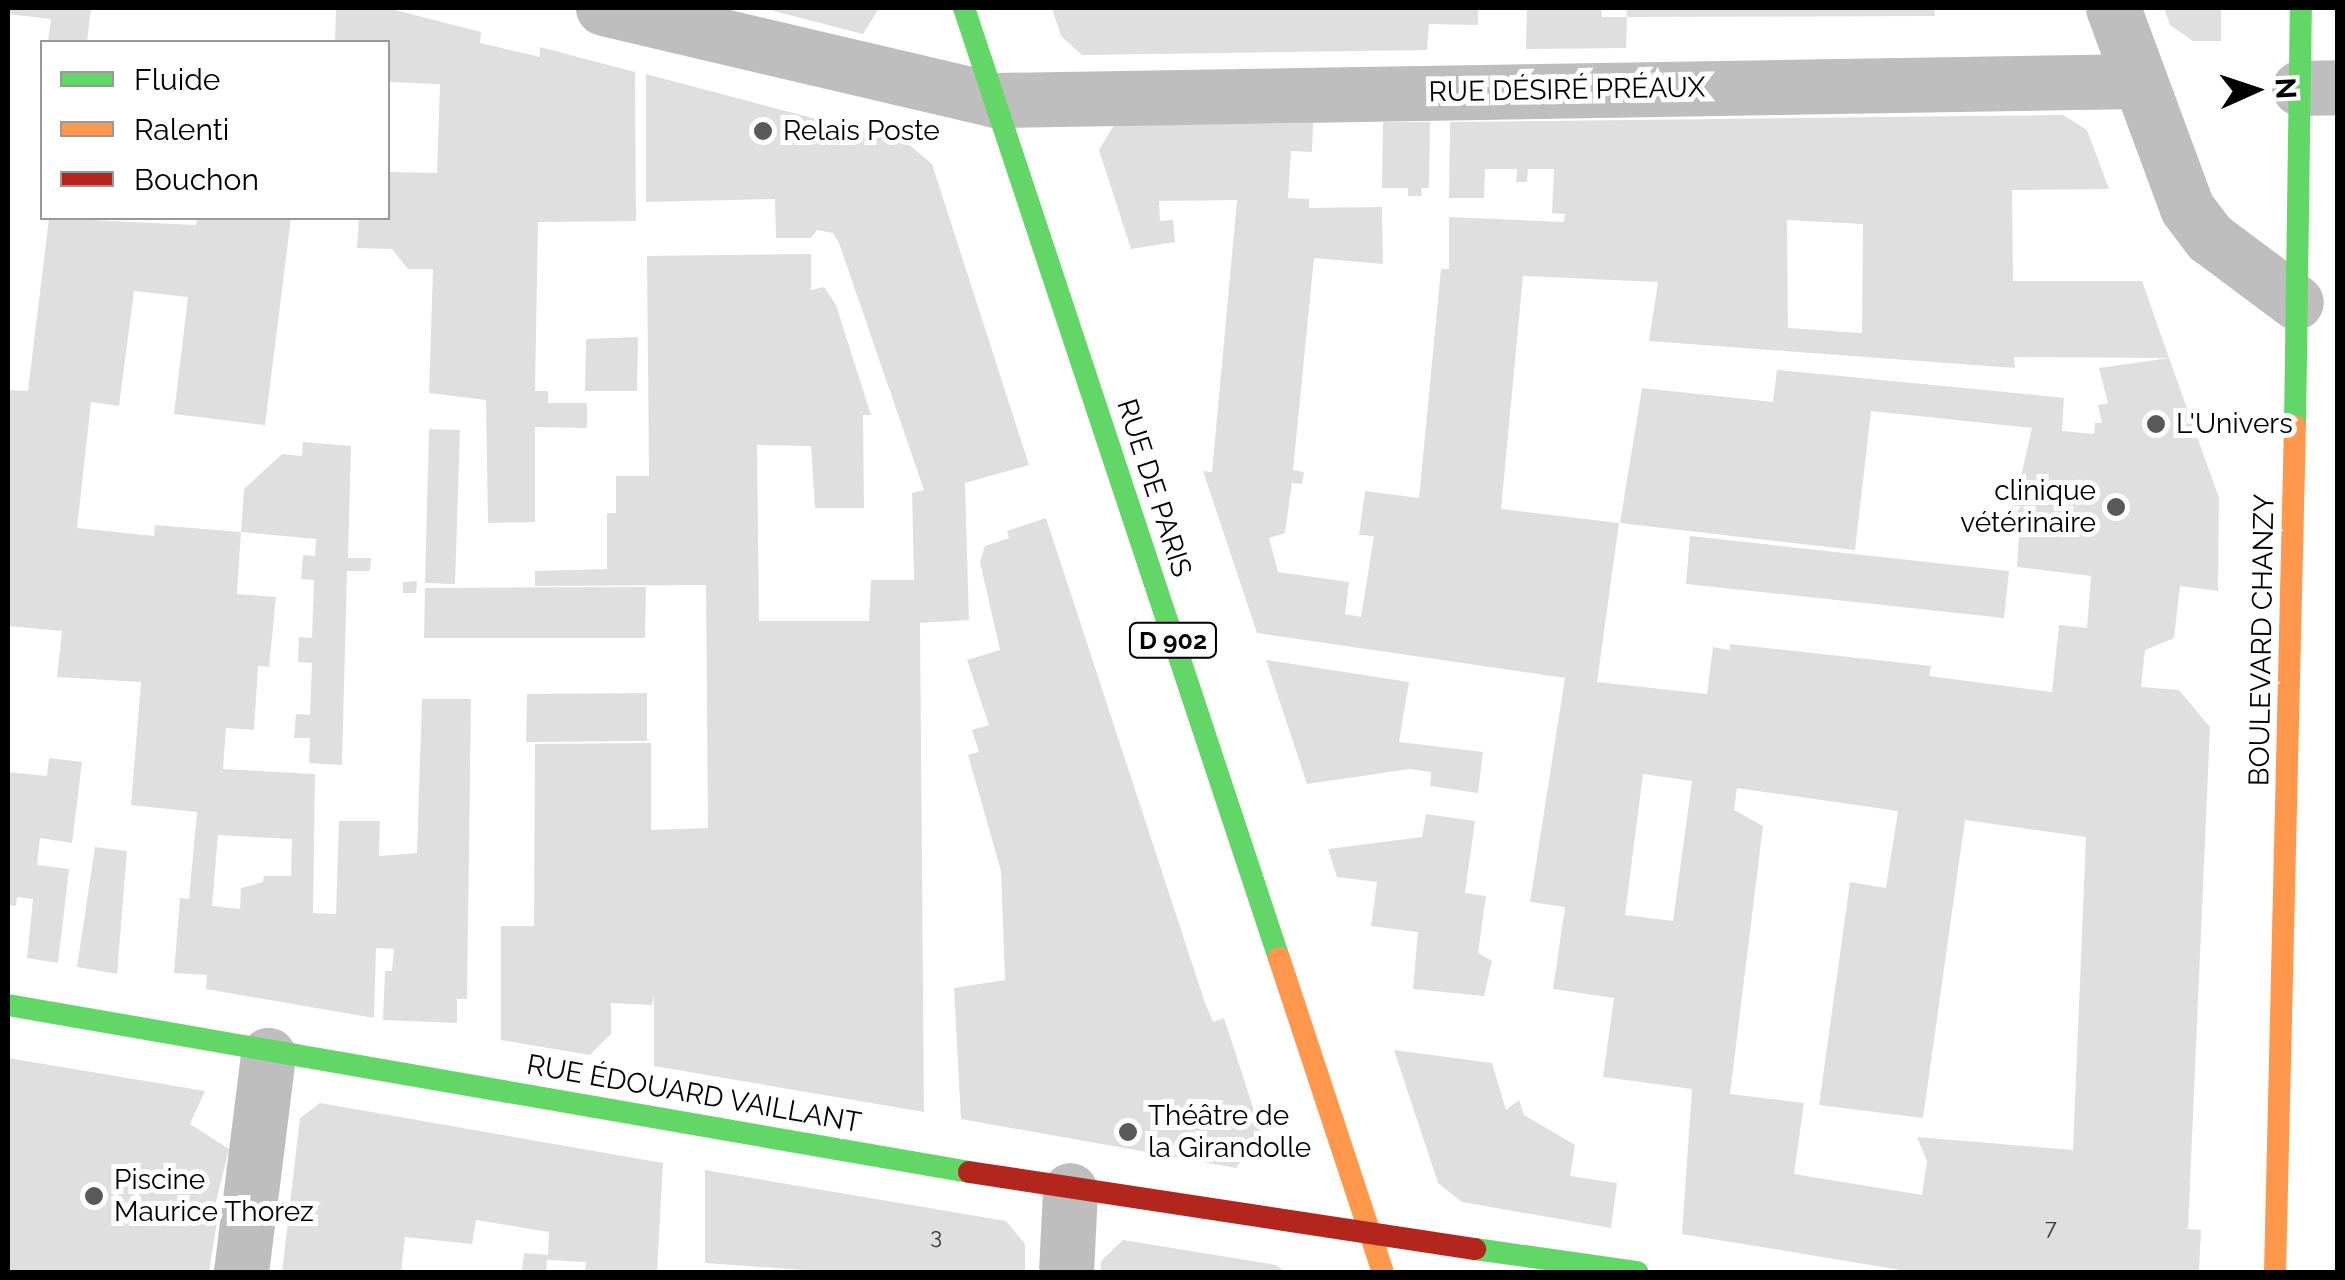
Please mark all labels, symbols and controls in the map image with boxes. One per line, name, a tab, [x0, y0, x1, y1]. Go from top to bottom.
legend	[40, 40, 390, 220]
north arrow	[2205, 40, 2305, 140]
text: Fluide	[134, 62, 220, 97]
street label: RUE DÉSIRÉ PRÉAUX	[1428, 71, 1706, 109]
text: N	[2268, 77, 2302, 100]
text: Ralenti	[134, 112, 229, 147]
place label: Relais Poste	[783, 114, 940, 148]
marker: Relais Poste	[752, 120, 774, 142]
text: Bouchon	[134, 162, 259, 197]
street label: RUE DE PARIS	[1109, 395, 1199, 581]
place label: L'Univers	[2176, 407, 2293, 441]
marker: L'Univers	[2145, 413, 2167, 435]
place label: clinique vétérinaire	[1960, 474, 2096, 540]
street label: BOULEVARD CHANZY	[2243, 494, 2281, 786]
marker: clinique vétérinaire	[2105, 496, 2127, 518]
road number: D 902	[1128, 620, 1218, 660]
street label: RUE ÉDOUARD VAILLANT	[524, 1048, 864, 1140]
place label: Théâtre de la Girandolle	[1148, 1099, 1311, 1165]
marker: Théâtre de la Girandolle	[1117, 1121, 1139, 1143]
place label: Piscine Maurice Thorez	[114, 1163, 315, 1229]
marker: Piscine Maurice Thorez	[83, 1185, 105, 1207]
house number: 7	[2045, 1215, 2057, 1241]
house number: 3	[930, 1224, 942, 1250]

